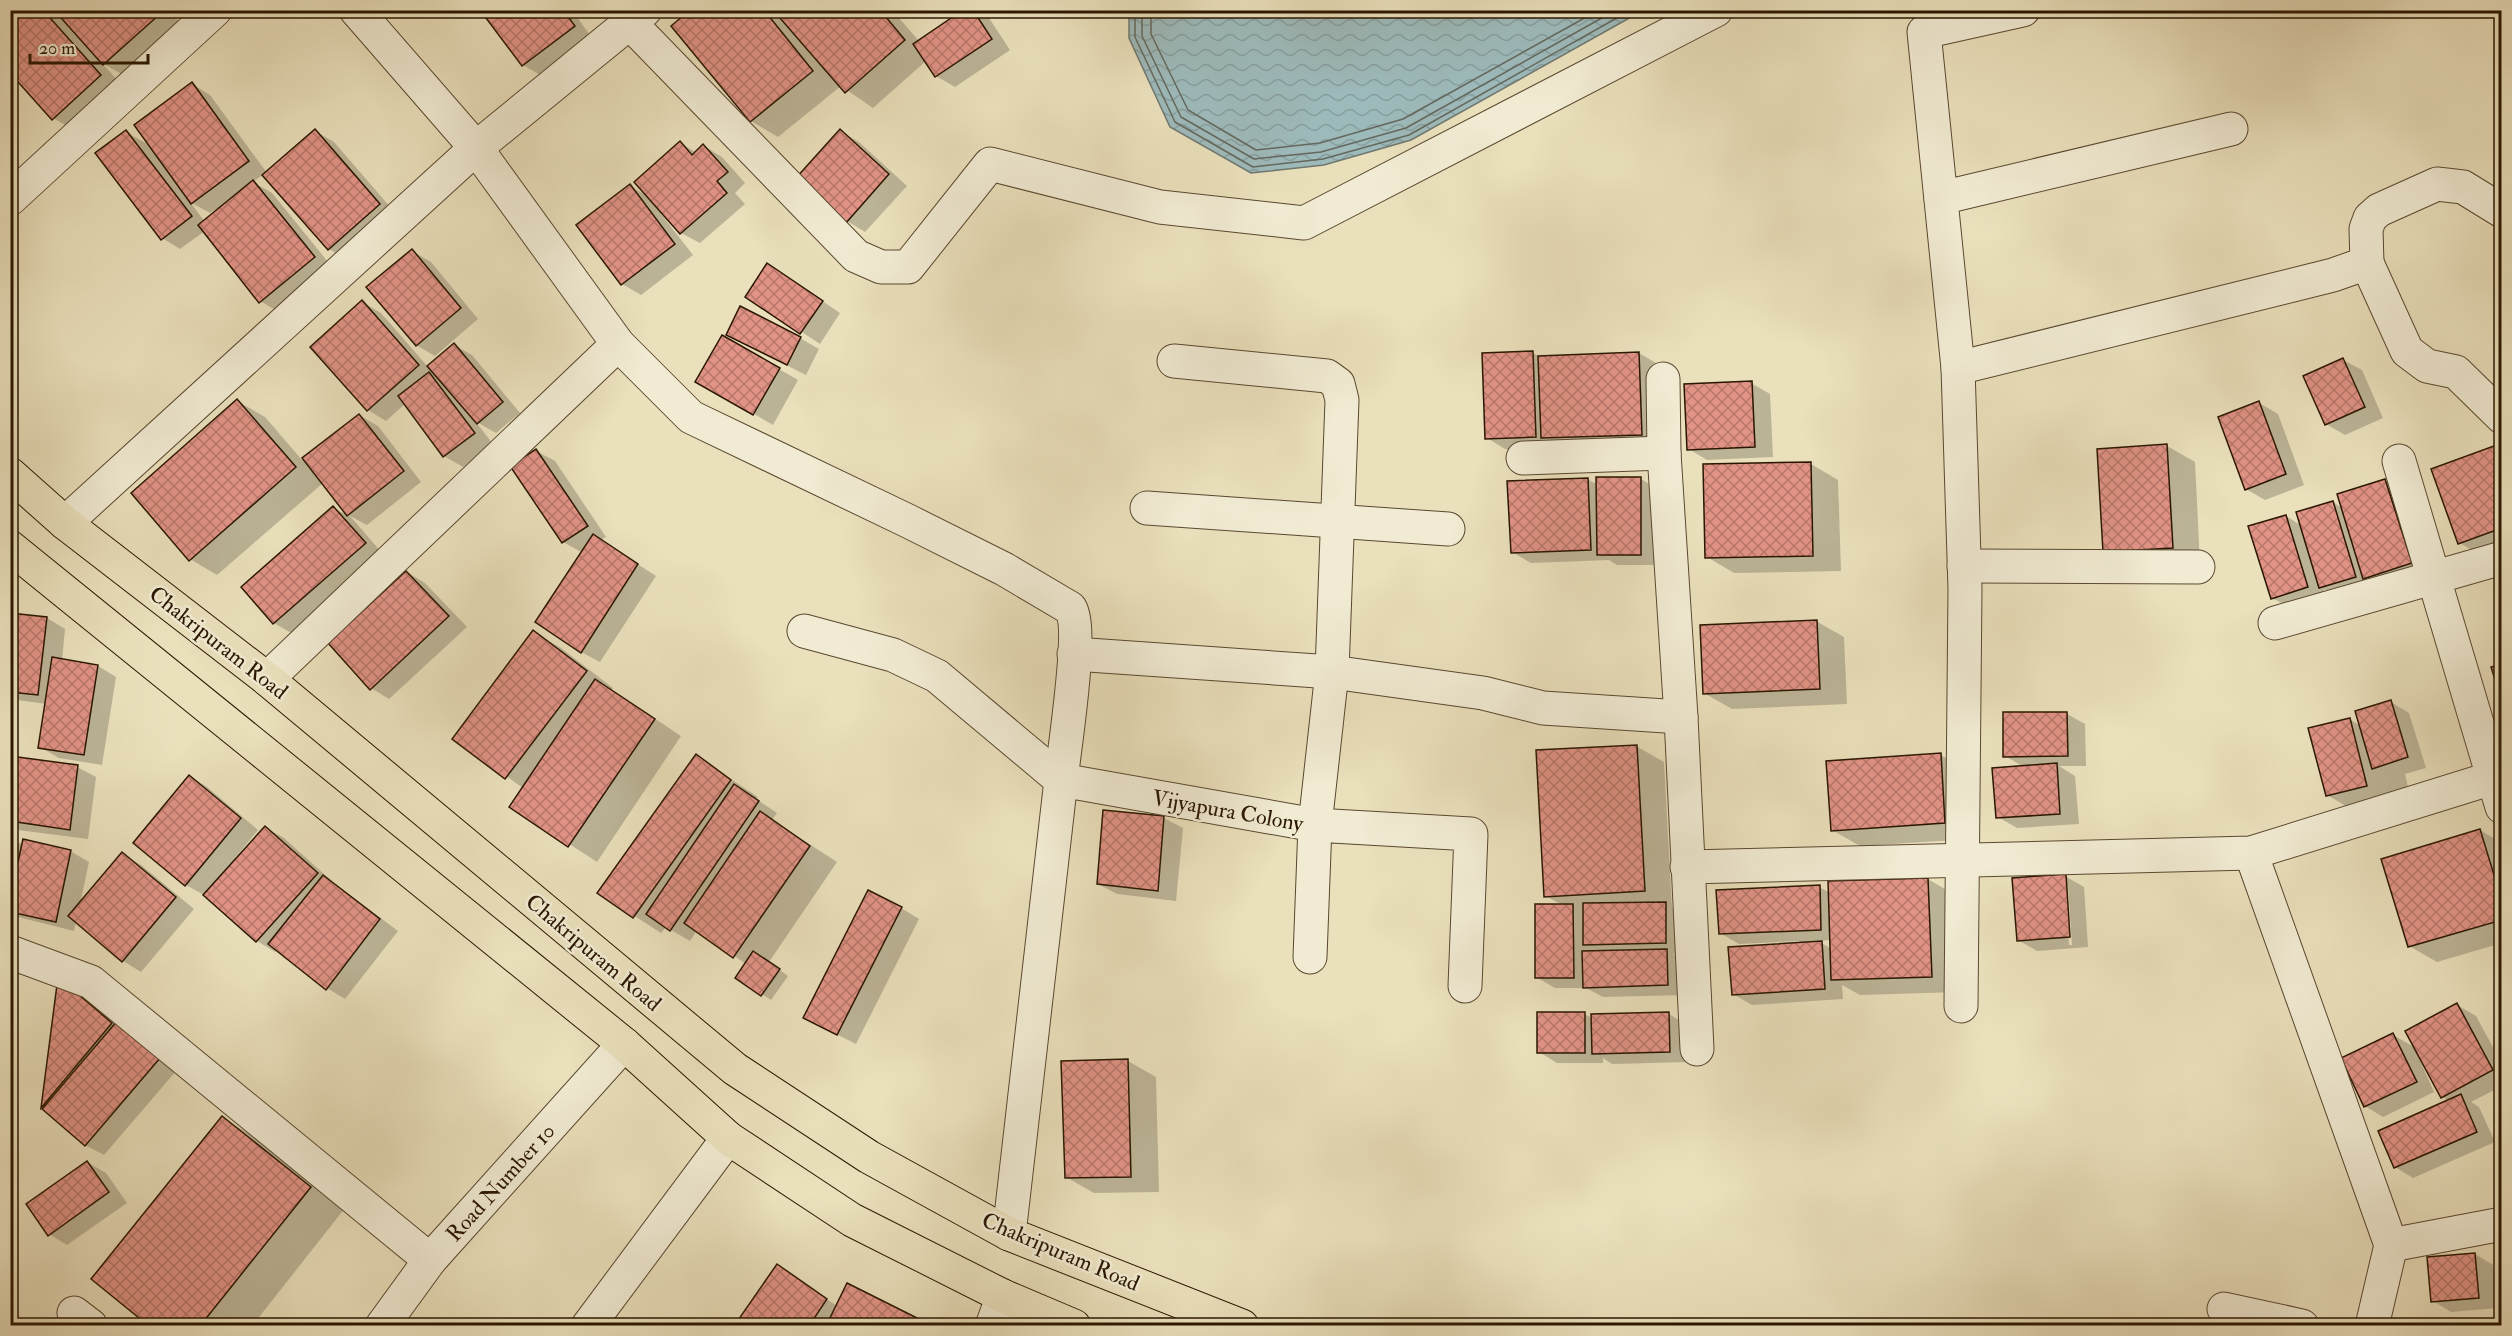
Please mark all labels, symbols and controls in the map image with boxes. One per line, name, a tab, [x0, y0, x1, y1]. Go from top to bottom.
scale bar	[30, 27, 148, 65]
text: 20 m	[39, 37, 75, 60]
street label: Chakripuram Road	[143, 580, 294, 707]
street label: Vijyapura Colony	[1150, 784, 1306, 839]
street label: Chakripuram Road	[519, 888, 667, 1019]
street label: Road Number 10	[440, 1118, 561, 1248]
street label: Chakripuram Road	[977, 1206, 1144, 1299]

